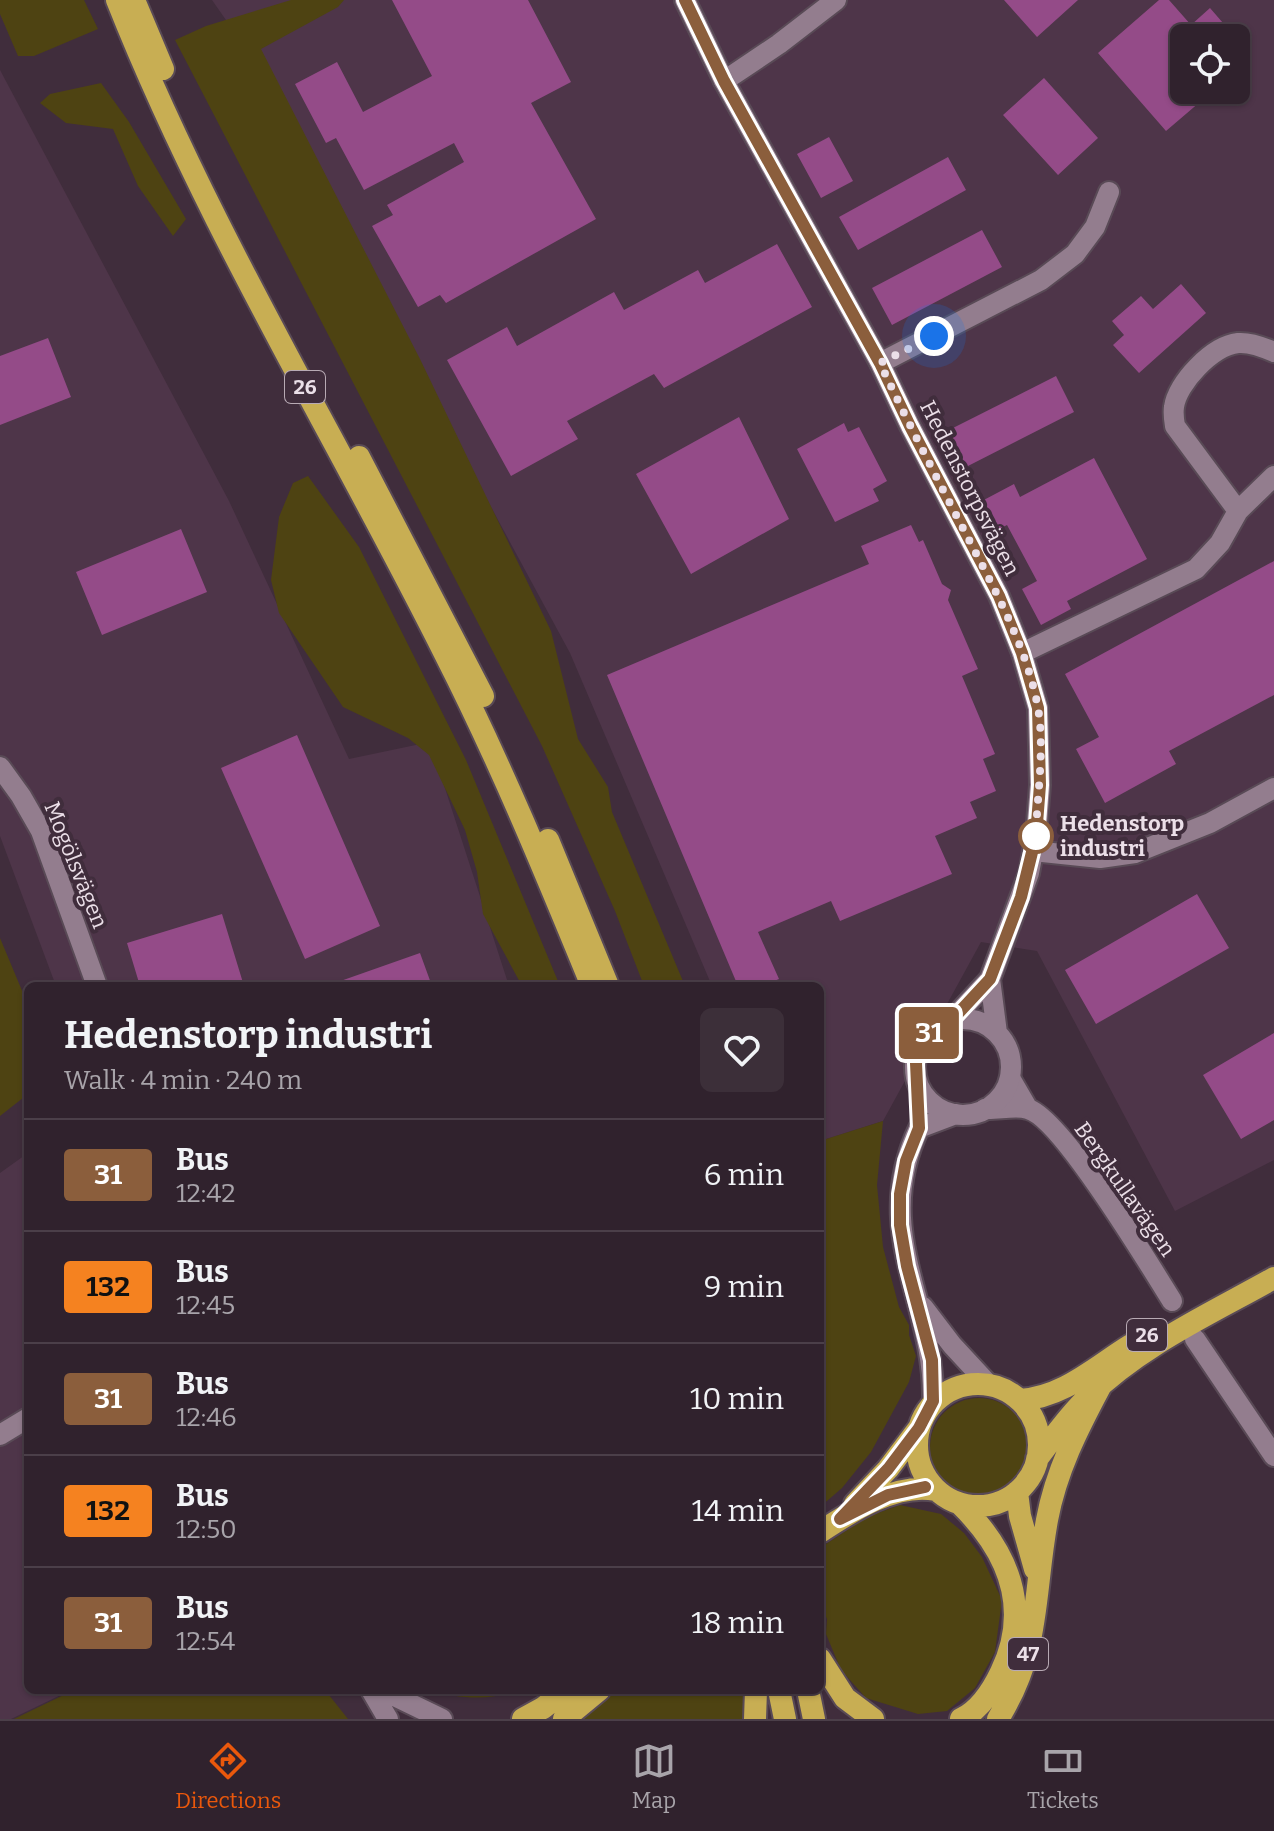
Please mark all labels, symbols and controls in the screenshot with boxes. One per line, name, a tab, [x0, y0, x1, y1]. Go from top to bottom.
map controls	[1170, 24, 1250, 104]
button: locate	[1170, 24, 1250, 104]
your location	[914, 316, 954, 356]
road number: 26	[285, 371, 325, 403]
street label: Hedenstorpsvägen	[914, 396, 1026, 580]
street label: Mogölsvägen	[38, 798, 114, 932]
place label: Hedenstorp industri	[1060, 810, 1184, 862]
marker: Hedenstorp industri	[1019, 819, 1053, 853]
line badge: 31	[893, 1007, 965, 1059]
button: heart	[700, 1008, 784, 1092]
text: Hedenstorp industri	[64, 1012, 432, 1058]
text: 31	[915, 1016, 943, 1049]
text: Walk · 4 min · 240 m	[64, 1065, 302, 1096]
street label: Bergkullavägen	[1069, 1116, 1181, 1262]
text: Bus	[176, 1142, 229, 1178]
text: 6 min	[704, 1157, 784, 1193]
text: 31	[94, 1158, 122, 1191]
text: 12:42	[176, 1178, 236, 1209]
text: Bus	[176, 1254, 229, 1290]
text: 9 min	[704, 1269, 784, 1305]
text: 132	[86, 1270, 130, 1303]
text: 12:45	[176, 1290, 235, 1321]
road number: 26	[1127, 1319, 1167, 1351]
text: Bus	[176, 1366, 229, 1402]
text: 10 min	[690, 1381, 784, 1417]
text: 31	[94, 1382, 122, 1415]
text: 12:46	[176, 1402, 237, 1433]
text: Bus	[176, 1478, 229, 1514]
text: 14 min	[692, 1493, 784, 1529]
text: 132	[86, 1494, 130, 1527]
text: 12:50	[176, 1514, 237, 1545]
text: Bus	[176, 1590, 229, 1626]
text: 18 min	[691, 1605, 784, 1641]
text: 31	[94, 1606, 122, 1639]
text: 12:54	[176, 1626, 235, 1657]
road number: 47	[1008, 1638, 1048, 1670]
tab: Directions	[175, 1739, 281, 1814]
tab: Map	[632, 1739, 676, 1814]
tab: Tickets	[1027, 1739, 1099, 1814]

